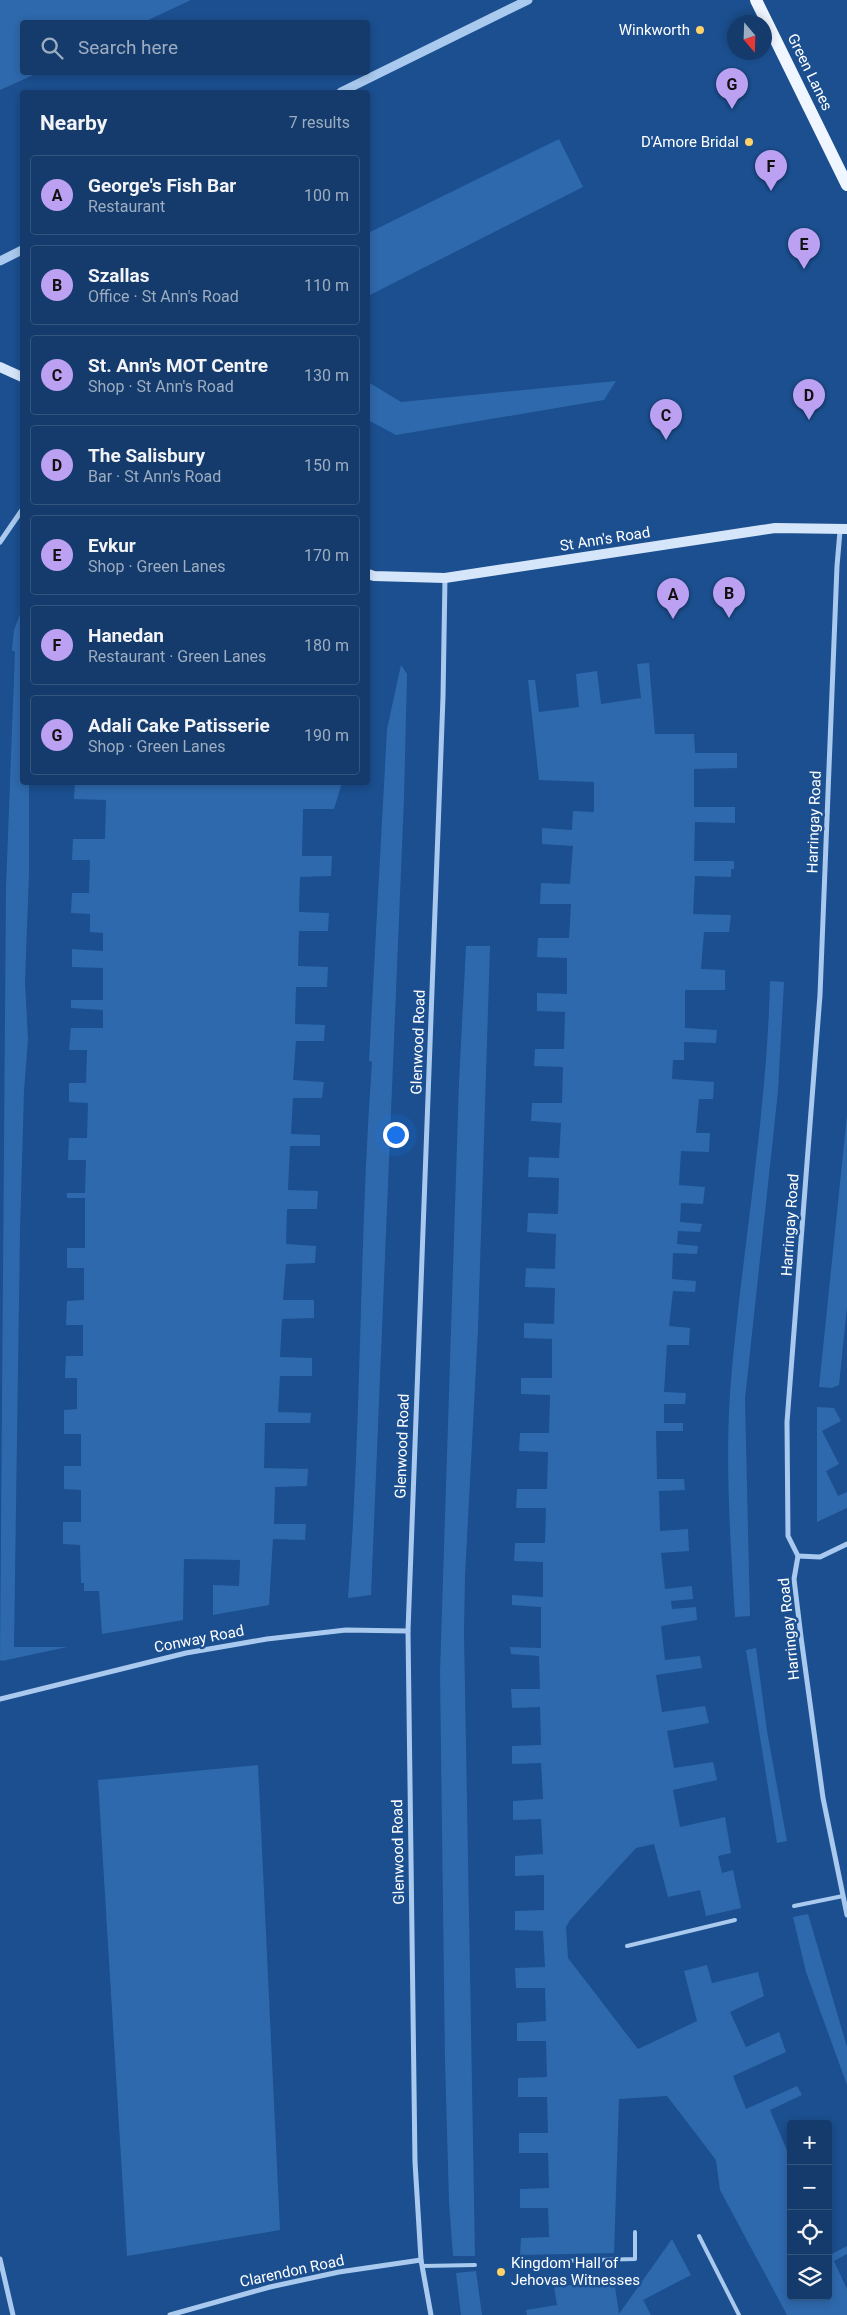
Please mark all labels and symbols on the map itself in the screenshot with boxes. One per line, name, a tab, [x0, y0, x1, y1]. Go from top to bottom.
north arrow	[727, 15, 772, 60]
place label: Winkworth	[619, 21, 690, 39]
marker: Winkworth	[694, 24, 706, 36]
street label: Green Lanes	[784, 31, 836, 113]
pin: G	[716, 68, 748, 109]
place label: D'Amore Bridal	[641, 133, 739, 151]
marker: D'Amore Bridal	[743, 136, 755, 148]
pin: F	[755, 150, 787, 191]
pin: E	[788, 228, 820, 269]
pin: D	[793, 379, 825, 420]
pin: C	[650, 399, 682, 440]
street label: St Ann's Road	[559, 523, 651, 555]
pin: B	[713, 577, 745, 618]
pin: A	[657, 578, 689, 619]
street label: Harringay Road	[803, 770, 825, 874]
street label: Glenwood Road	[407, 989, 429, 1095]
your location	[383, 1122, 409, 1148]
street label: Harringay Road	[777, 1173, 803, 1277]
street label: Glenwood Road	[391, 1393, 413, 1499]
street label: Harringay Road	[775, 1577, 803, 1681]
street label: Conway Road	[153, 1621, 245, 1657]
street label: Glenwood Road	[388, 1799, 408, 1905]
street label: Clarendon Road	[238, 2251, 346, 2291]
place label: Kingdom Hall of Jehovas Witnesses	[511, 2254, 640, 2289]
marker: Kingdom Hall of Jehovas Witnesses	[495, 2266, 507, 2278]

